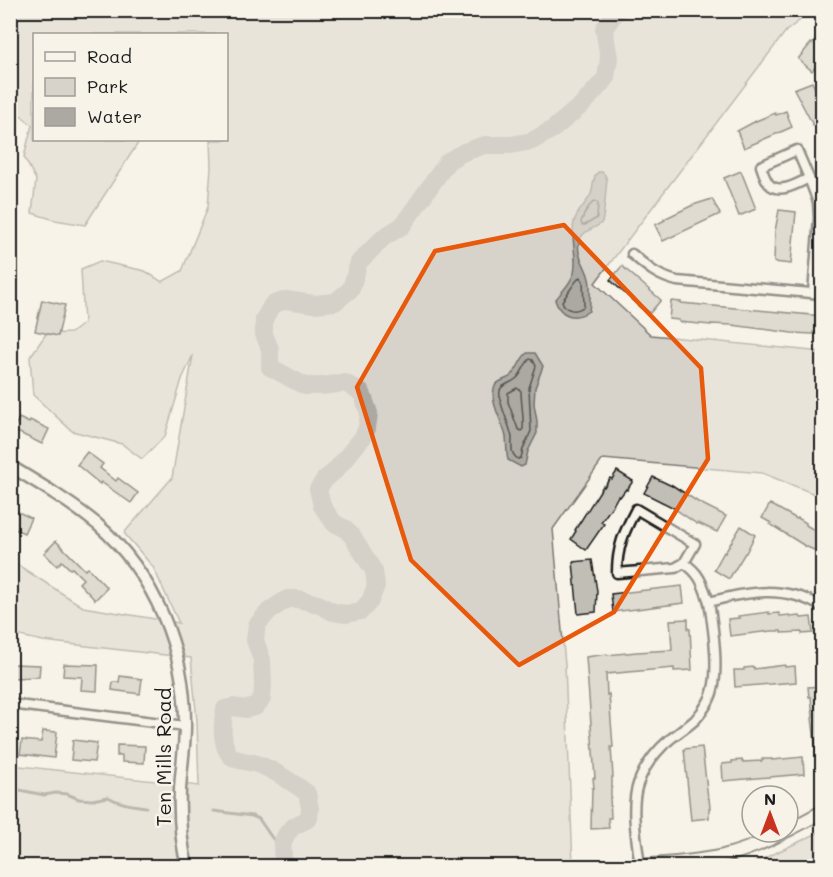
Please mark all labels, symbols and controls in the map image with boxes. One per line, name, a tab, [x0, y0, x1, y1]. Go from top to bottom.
legend	[33, 33, 228, 141]
text: Road	[87, 44, 132, 68]
text: Park	[87, 74, 128, 98]
text: Water	[87, 104, 142, 128]
street label: Ten Mills Road	[150, 687, 176, 827]
north arrow	[740, 784, 800, 844]
text: N	[764, 788, 776, 809]

